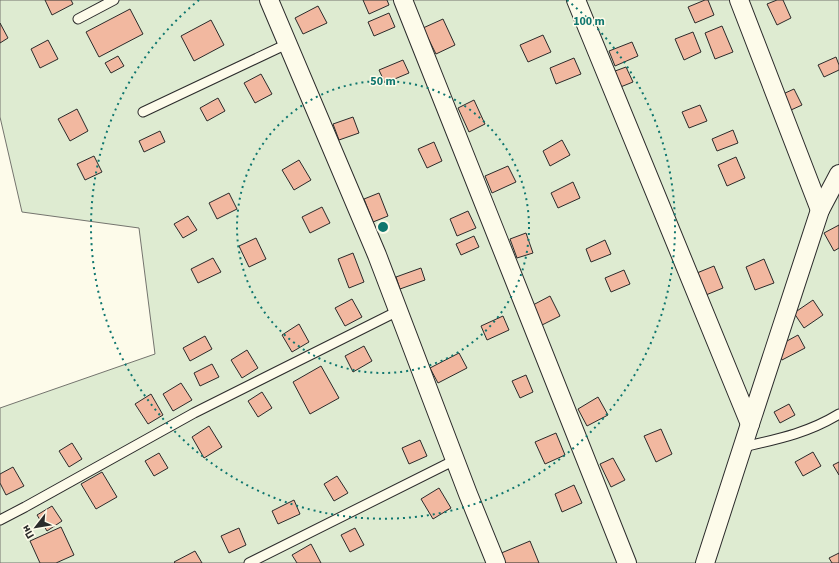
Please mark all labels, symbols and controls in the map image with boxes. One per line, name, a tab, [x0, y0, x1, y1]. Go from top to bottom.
text: 100 m	[573, 13, 605, 30]
text: 50 m	[370, 73, 396, 90]
centre of rings	[376, 220, 390, 234]
north arrow	[16, 507, 56, 547]
text: Пн	[18, 522, 38, 542]

